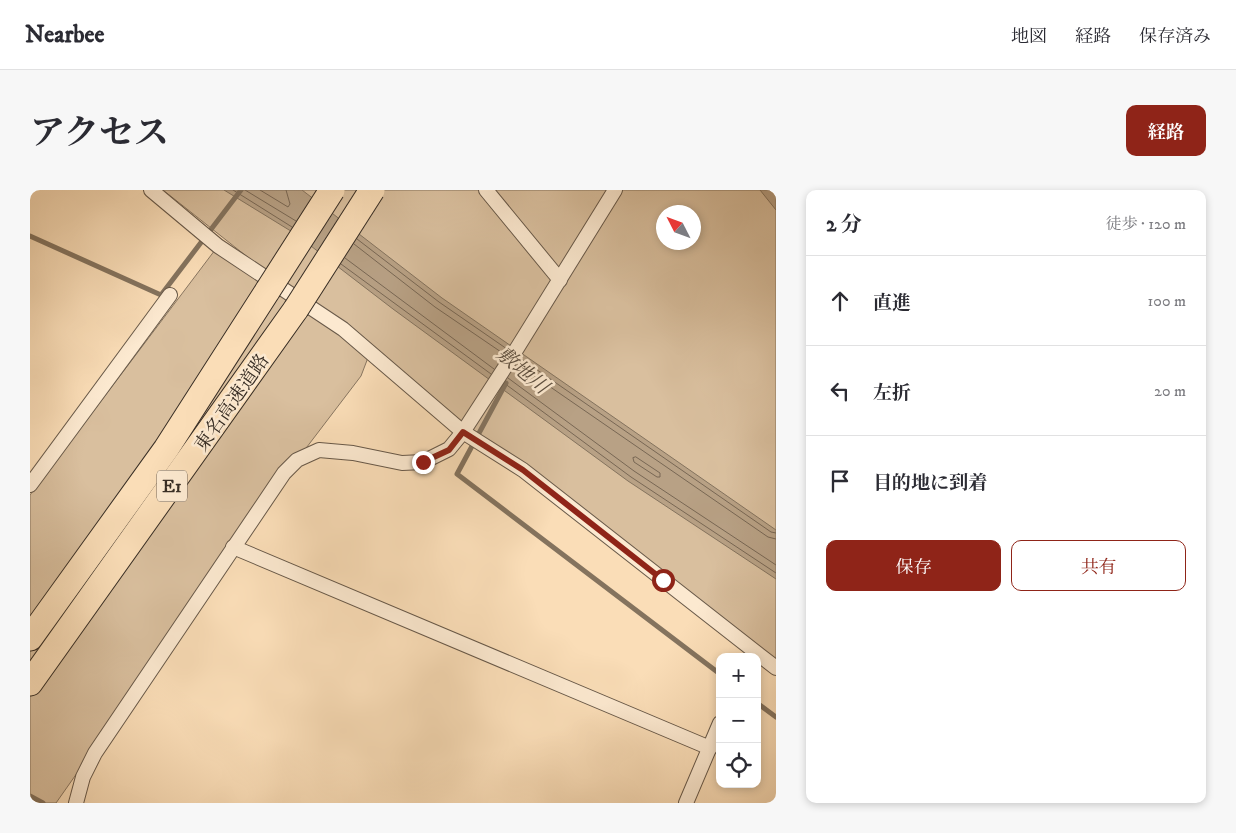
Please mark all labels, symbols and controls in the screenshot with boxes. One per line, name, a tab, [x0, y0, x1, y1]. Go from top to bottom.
text: Nearbee	[25, 20, 104, 50]
text: 地図	[1011, 26, 1047, 48]
text: 経路	[1075, 26, 1111, 48]
text: 保存済み	[1139, 26, 1211, 48]
button: 経路	[1126, 105, 1206, 156]
text: アクセス	[30, 112, 169, 156]
north arrow	[656, 205, 701, 250]
text: 2 分	[826, 212, 862, 238]
text: 徒歩 · 120 m	[1105, 214, 1186, 234]
icon: ahead	[826, 287, 854, 315]
text: 100 m	[1148, 291, 1186, 311]
text: 直進	[873, 292, 911, 315]
water label: 敷地川	[491, 342, 555, 401]
street label: 東名高速道路	[190, 350, 274, 456]
icon: left	[826, 377, 854, 405]
text: 20 m	[1154, 381, 1186, 401]
text: 左折	[873, 382, 911, 405]
route end	[412, 451, 435, 474]
icon: arrive	[826, 467, 854, 495]
road number: E1	[157, 470, 187, 502]
text: 目的地に到着	[873, 472, 987, 495]
button: 保存	[826, 540, 1001, 591]
button: 共有	[1011, 540, 1186, 591]
route start	[652, 569, 675, 592]
map controls	[716, 653, 761, 788]
button: +	[716, 653, 761, 698]
button: −	[716, 698, 761, 743]
button: locate	[716, 743, 761, 788]

